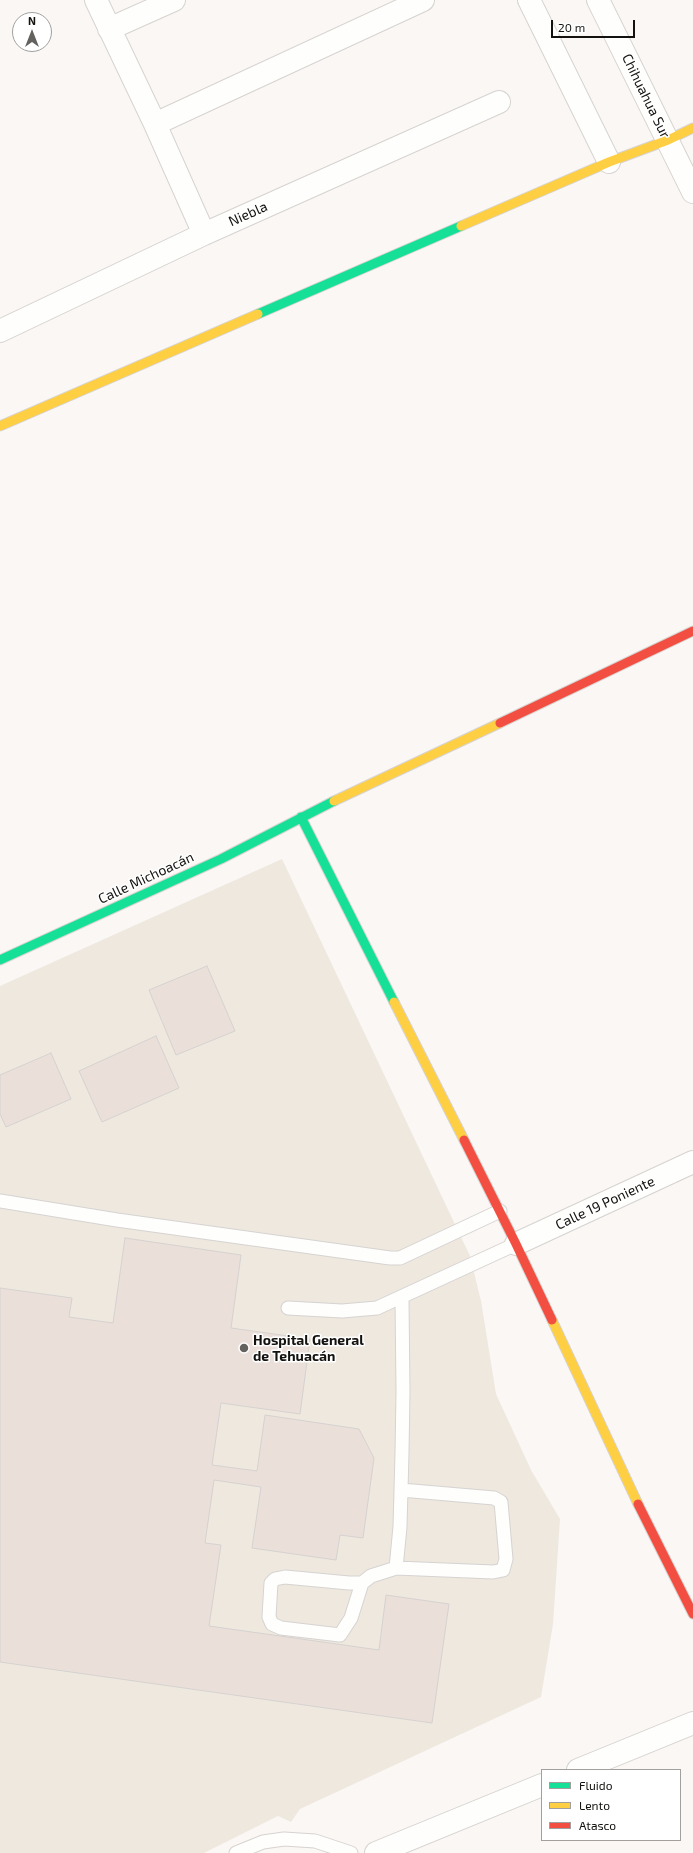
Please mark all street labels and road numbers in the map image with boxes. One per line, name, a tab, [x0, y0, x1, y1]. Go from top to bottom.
street label: Chihuahua Sur	[618, 51, 674, 141]
street label: Niebla	[226, 198, 270, 230]
street label: Calle Michoacán	[95, 848, 197, 908]
street label: Calle 19 Poniente	[553, 1173, 657, 1233]

